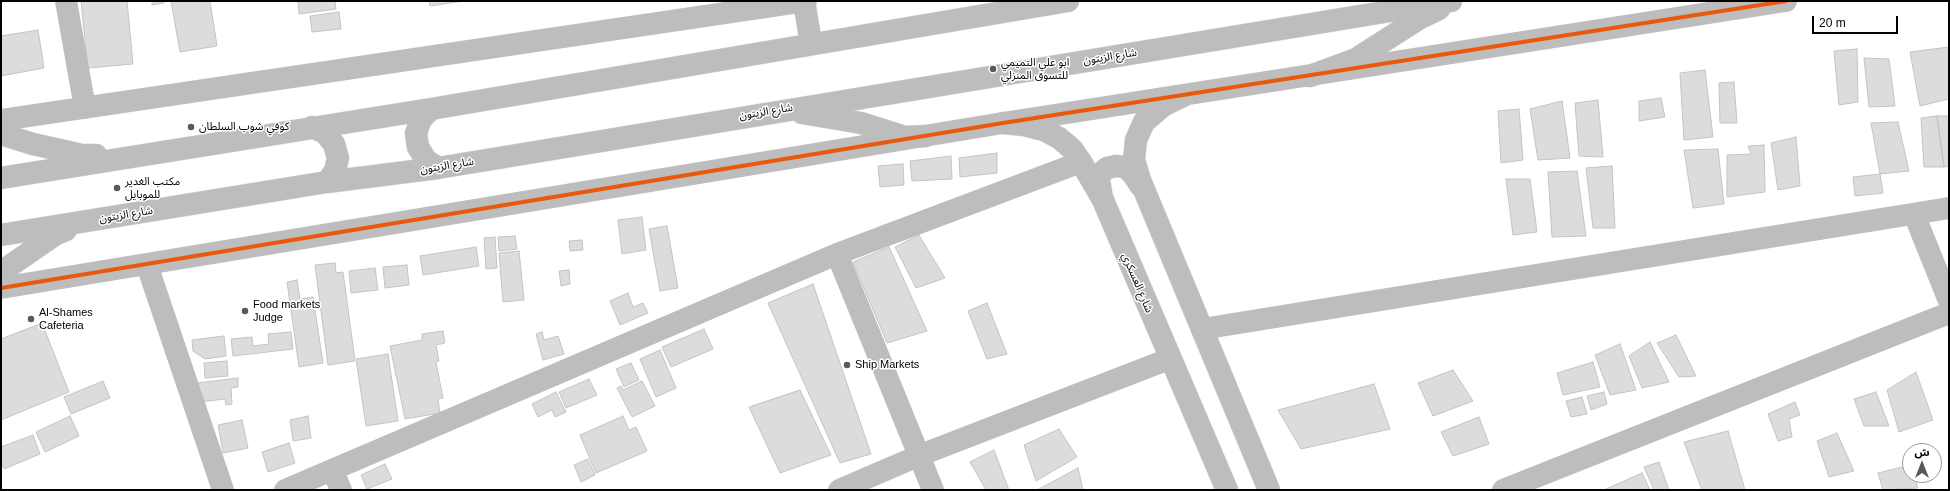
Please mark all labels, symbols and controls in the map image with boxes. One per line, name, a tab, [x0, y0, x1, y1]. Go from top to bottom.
scale bar	[1814, 8, 1900, 34]
text: 20 m	[1819, 16, 1846, 30]
street label: شارع الزيتون	[1082, 46, 1138, 68]
place label: ابو علي التميمي للتسوق المنزلي	[1001, 56, 1069, 82]
marker: ابو علي التميمي للتسوق المنزلي	[988, 64, 998, 74]
street label: شارع الزيتون	[738, 101, 794, 123]
place label: كوفي شوب السلطان	[199, 120, 289, 134]
marker: كوفي شوب السلطان	[186, 122, 196, 132]
street label: شارع الزيتون	[419, 155, 475, 177]
place label: مكتب الغدير للموبايل	[125, 175, 180, 201]
marker: مكتب الغدير للموبايل	[112, 183, 122, 193]
street label: شارع الزيتون	[98, 204, 154, 226]
street label: شارع العسكري	[1119, 251, 1155, 315]
place label: Food markets Judge	[253, 298, 320, 324]
place label: Al-Shames Cafeteria	[39, 306, 93, 332]
marker: Food markets Judge	[240, 306, 250, 316]
marker: Al-Shames Cafeteria	[26, 314, 36, 324]
place label: Ship Markets	[855, 358, 919, 372]
marker: Ship Markets	[842, 360, 852, 370]
north arrow	[1902, 443, 1942, 483]
text: ش	[1914, 446, 1930, 458]

